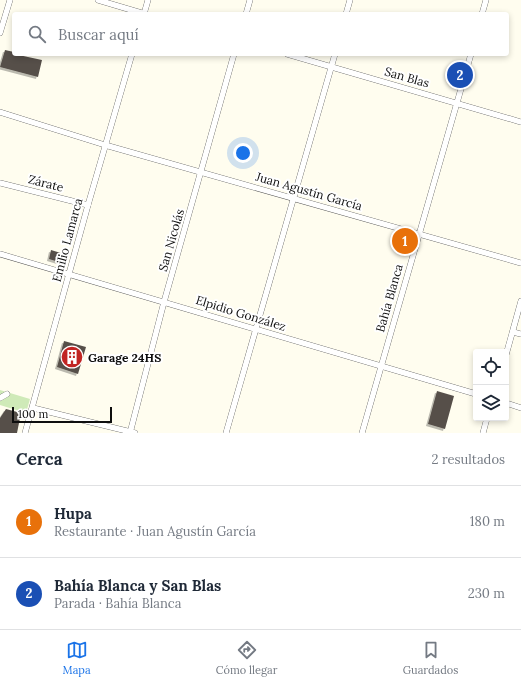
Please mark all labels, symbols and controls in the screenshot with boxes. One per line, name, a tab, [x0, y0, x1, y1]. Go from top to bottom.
search box	[12, 12, 509, 56]
icon: search	[26, 23, 48, 45]
text: Buscar aquí	[58, 25, 139, 44]
pin: 2	[447, 60, 473, 90]
street label: San Blas	[383, 63, 432, 91]
your location	[233, 143, 253, 163]
street label: Juan Agustín García	[253, 168, 364, 213]
street label: Zárate	[27, 171, 66, 195]
street label: Emilio Lamarca	[49, 196, 85, 284]
street label: San Nicolás	[155, 207, 187, 273]
pin: 1	[392, 226, 418, 256]
street label: Bahía Blanca	[372, 262, 406, 334]
street label: Elpidio González	[194, 292, 288, 334]
building icon: Garage 24HS	[59, 344, 85, 370]
map controls	[473, 349, 509, 421]
button: locate	[473, 349, 509, 385]
place label: Garage 24HS	[88, 350, 161, 365]
button: layers	[473, 385, 509, 421]
scale bar	[12, 405, 112, 424]
text: 100 m	[18, 407, 48, 421]
text: Cerca	[16, 448, 63, 470]
text: 2 resultados	[432, 451, 505, 468]
text: Hupa	[54, 504, 92, 523]
text: 1	[26, 513, 32, 530]
text: 180 m	[470, 513, 505, 530]
text: Restaurante · Juan Agustín García	[54, 523, 256, 540]
text: Bahía Blanca y San Blas	[54, 576, 221, 595]
text: 2	[26, 585, 32, 602]
text: 230 m	[468, 585, 505, 602]
text: Parada · Bahía Blanca	[54, 595, 181, 612]
tab: Mapa	[63, 639, 91, 677]
tab: Cómo llegar	[216, 639, 278, 677]
tab: Guardados	[403, 639, 458, 677]

